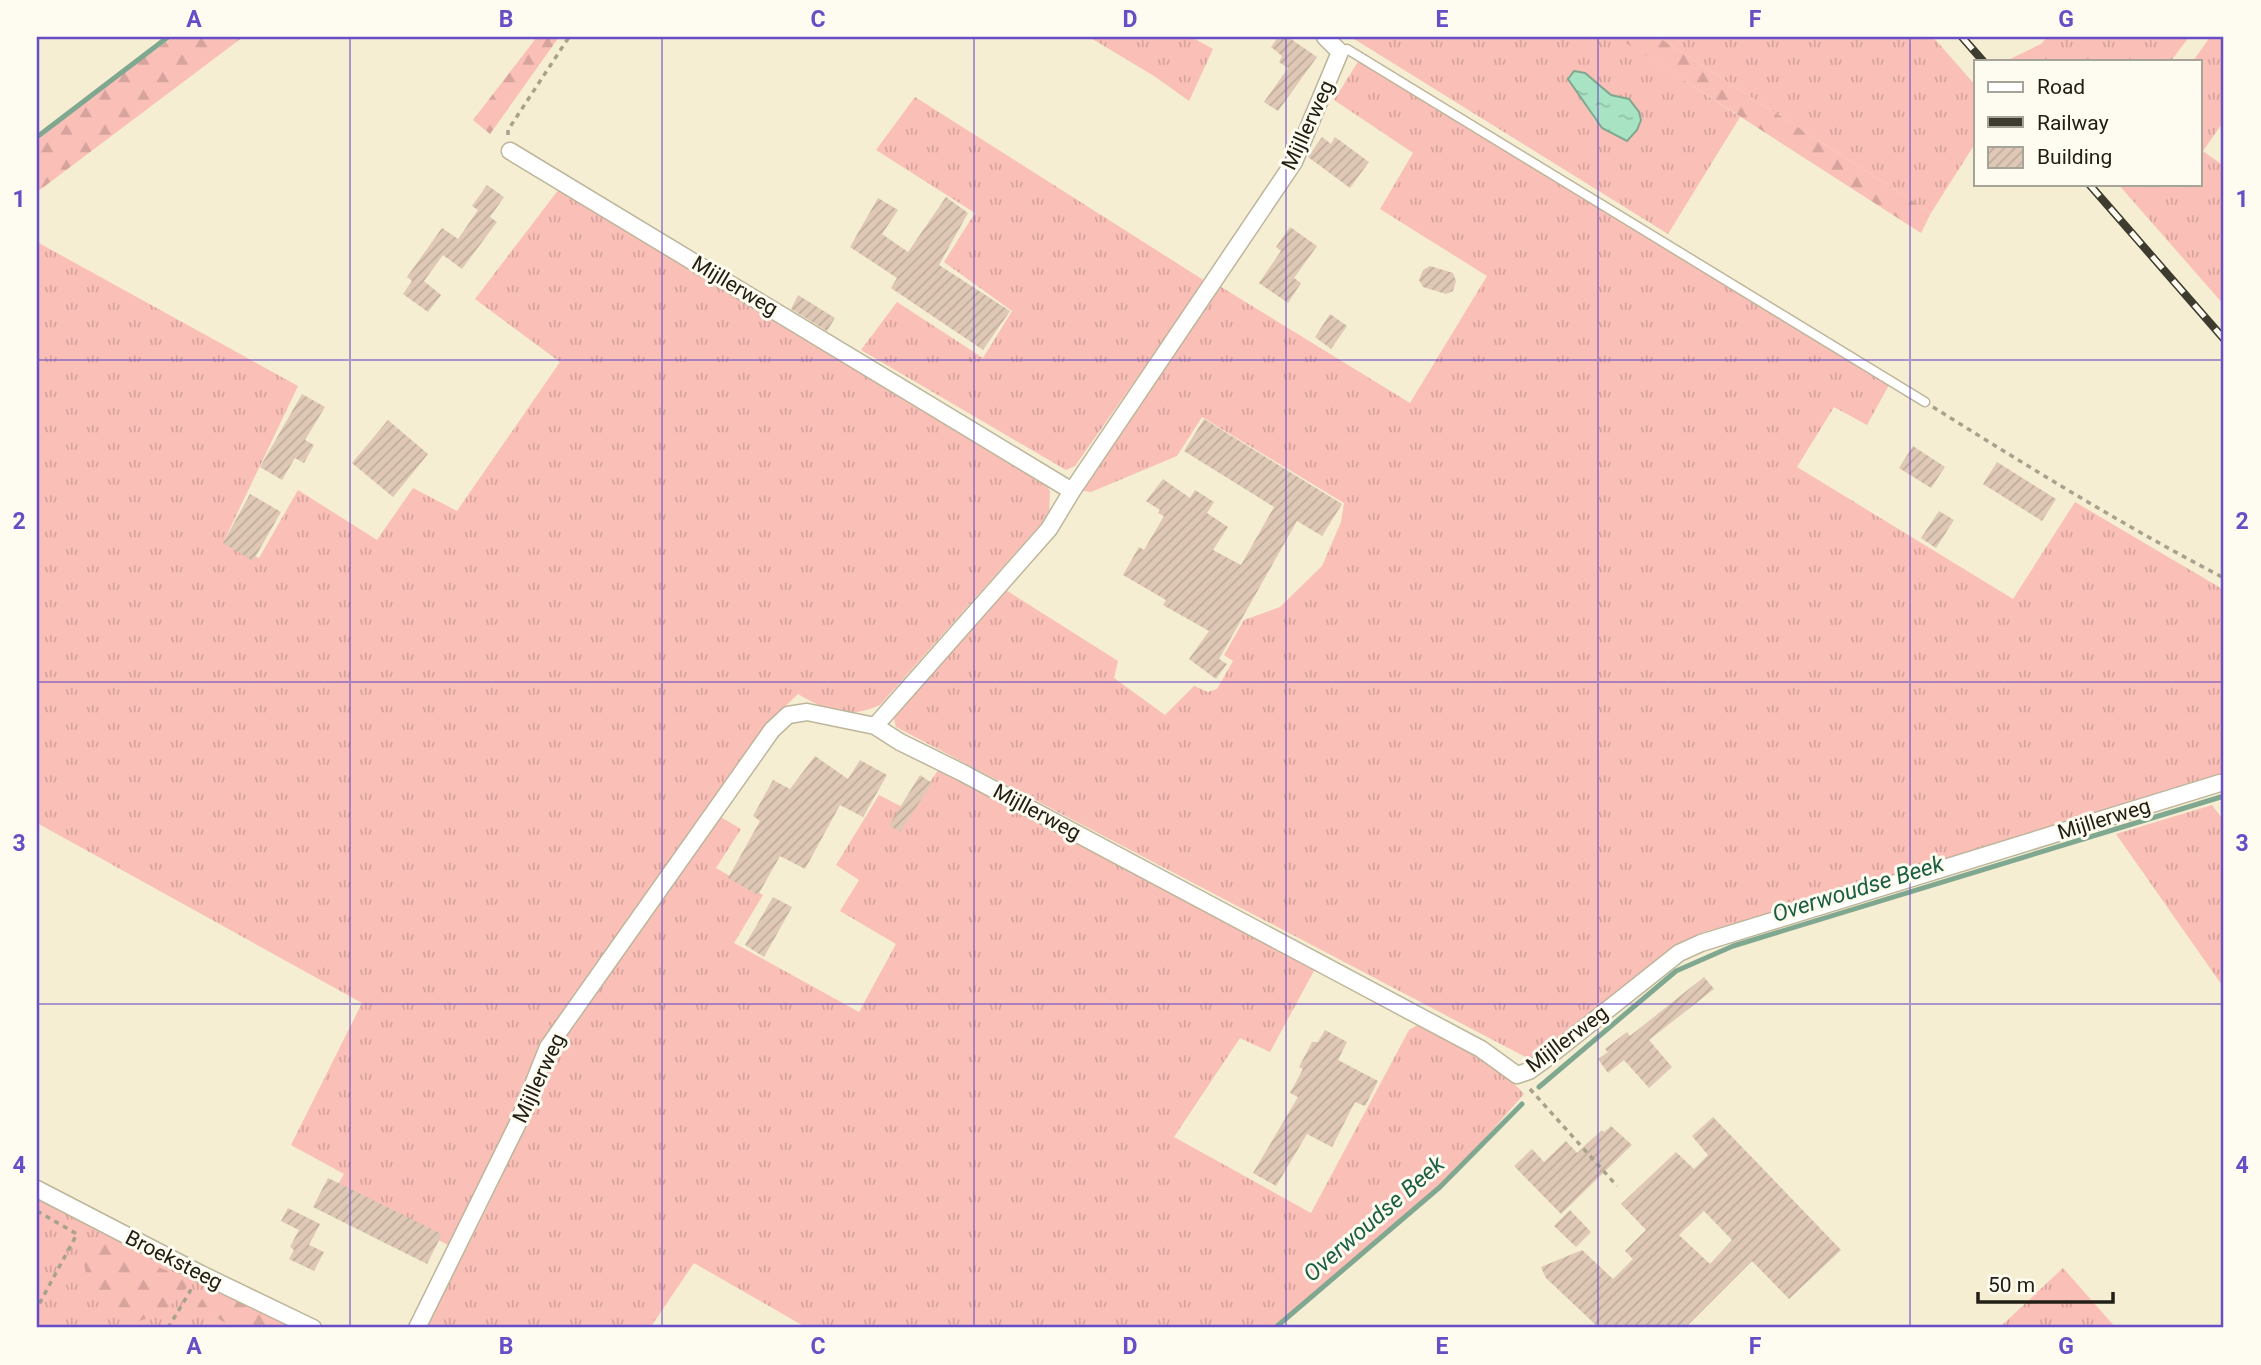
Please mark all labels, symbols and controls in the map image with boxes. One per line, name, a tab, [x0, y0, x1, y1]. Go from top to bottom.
text: A	[186, 6, 202, 33]
text: B	[499, 6, 513, 33]
text: C	[810, 6, 826, 33]
text: D	[1123, 6, 1137, 33]
text: E	[1436, 6, 1449, 33]
text: F	[1749, 6, 1762, 33]
text: G	[2058, 6, 2074, 33]
legend	[1974, 60, 2202, 186]
text: Road	[2037, 75, 2085, 99]
street label: Mijllerweg	[1277, 77, 1339, 173]
text: Railway	[2037, 111, 2109, 135]
text: Building	[2037, 145, 2112, 169]
text: 1	[12, 186, 26, 213]
text: 1	[2235, 186, 2249, 213]
street label: Mijllerweg	[688, 251, 782, 321]
text: 2	[12, 508, 26, 535]
text: 2	[2235, 508, 2249, 535]
street label: Mijllerweg	[989, 779, 1085, 845]
street label: Mijllerweg	[2055, 794, 2153, 844]
text: 3	[12, 830, 26, 857]
text: 3	[2235, 830, 2249, 857]
water label: Overwoudse Beek	[1769, 850, 1948, 928]
street label: Mijllerweg	[1522, 1001, 1612, 1077]
street label: Mijllerweg	[508, 1030, 570, 1126]
water label: Overwoudse Beek	[1298, 1150, 1450, 1288]
text: 4	[12, 1152, 26, 1179]
text: 4	[2235, 1152, 2249, 1179]
street label: Broeksteeg	[122, 1225, 226, 1295]
scale bar	[1978, 1260, 2112, 1304]
text: 50 m	[1988, 1273, 2035, 1297]
text: A	[186, 1333, 202, 1360]
text: B	[499, 1333, 513, 1360]
text: C	[810, 1333, 826, 1360]
text: D	[1123, 1333, 1137, 1360]
text: E	[1436, 1333, 1449, 1360]
text: F	[1749, 1333, 1762, 1360]
text: G	[2058, 1333, 2074, 1360]

